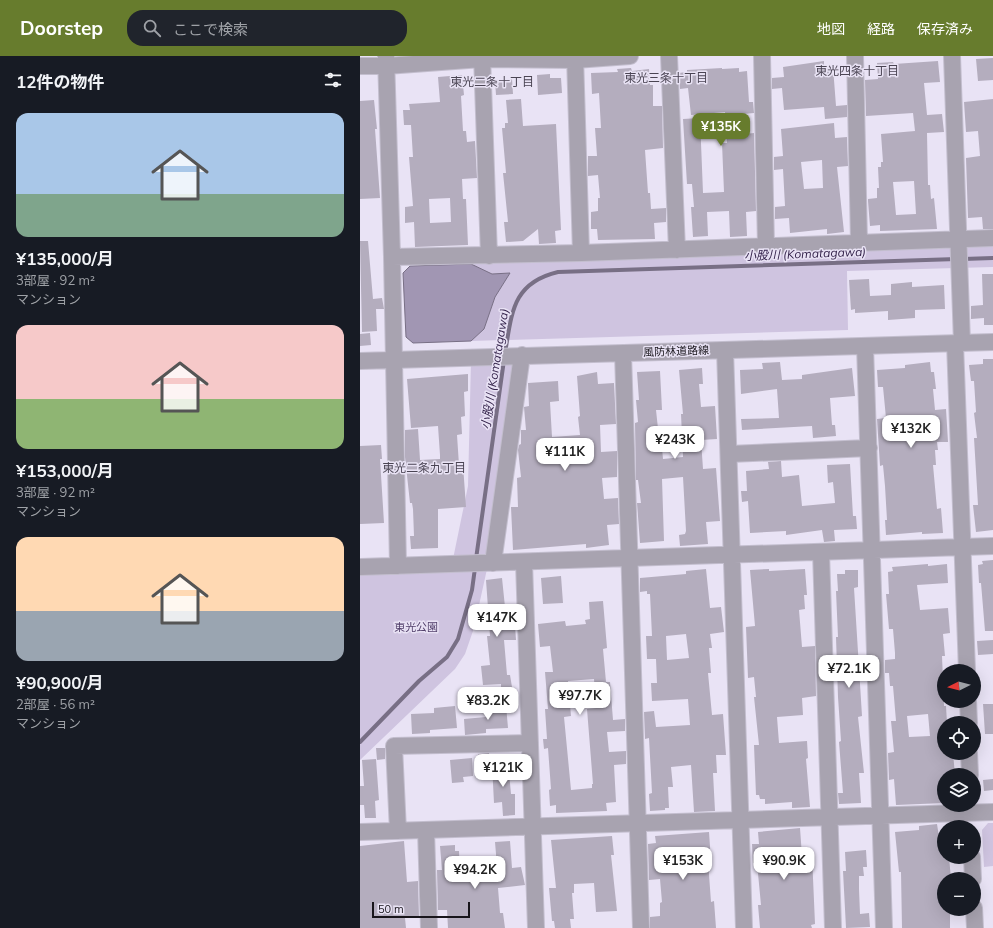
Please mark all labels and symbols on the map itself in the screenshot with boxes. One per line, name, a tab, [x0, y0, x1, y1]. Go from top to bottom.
district label: 東光四条十丁目	[815, 63, 899, 78]
district label: 東光三条十丁目	[624, 70, 708, 85]
district label: 東光二条十丁目	[450, 74, 534, 89]
pin: ¥135K	[693, 113, 749, 147]
water label: 小股川 (Komatagawa)	[744, 244, 866, 263]
water label: 小股川 (Komatagawa)	[478, 307, 511, 430]
street label: 風防林道路線	[643, 343, 709, 359]
pin: ¥132K	[883, 415, 939, 449]
pin: ¥243K	[647, 426, 703, 460]
pin: ¥111K	[537, 438, 593, 472]
district label: 東光二条九丁目	[382, 460, 466, 475]
pin: ¥147K	[469, 604, 525, 638]
park label: 東光公園	[394, 620, 438, 634]
pin: ¥72.1K	[816, 655, 882, 689]
north arrow	[937, 664, 981, 708]
pin: ¥97.7K	[547, 682, 613, 716]
pin: ¥83.2K	[455, 687, 521, 721]
pin: ¥121K	[475, 754, 531, 788]
pin: ¥153K	[655, 847, 711, 881]
pin: ¥90.9K	[751, 847, 817, 881]
pin: ¥94.2K	[442, 856, 508, 890]
scale bar	[372, 900, 470, 919]

